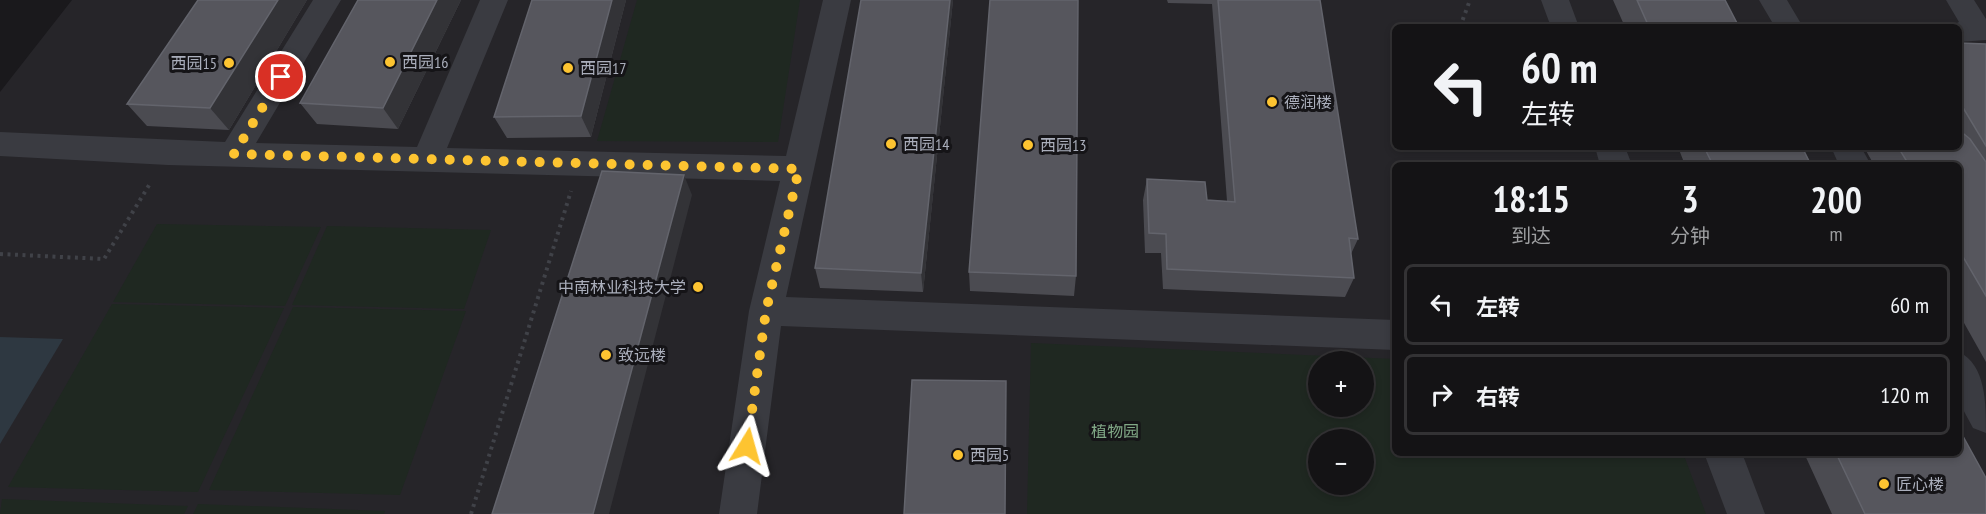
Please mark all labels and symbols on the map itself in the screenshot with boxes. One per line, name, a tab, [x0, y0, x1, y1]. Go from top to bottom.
pin	[255, 51, 306, 102]
place label: 西园16	[402, 52, 448, 72]
place label: 西园15	[171, 53, 217, 73]
marker: 西园16	[383, 55, 397, 69]
marker: 西园15	[222, 56, 236, 70]
place label: 西园17	[580, 58, 626, 78]
marker: 西园17	[561, 61, 575, 75]
place label: 德润楼	[1284, 92, 1332, 112]
marker: 德润楼	[1265, 95, 1279, 109]
place label: 西园14	[903, 134, 949, 154]
place label: 西园13	[1040, 135, 1086, 155]
marker: 西园14	[884, 137, 898, 151]
marker: 西园13	[1021, 138, 1035, 152]
place label: 中南林业科技大学	[558, 277, 686, 297]
marker: 中南林业科技大学	[691, 280, 705, 294]
place label: 致远楼	[618, 345, 666, 365]
marker: 致远楼	[599, 348, 613, 362]
position arrow	[715, 414, 779, 478]
park label: 植物园	[1091, 421, 1139, 441]
place label: 西园5	[970, 445, 1009, 465]
marker: 西园5	[951, 448, 965, 462]
place label: 匠心楼	[1896, 474, 1944, 494]
marker: 匠心楼	[1877, 477, 1891, 491]

